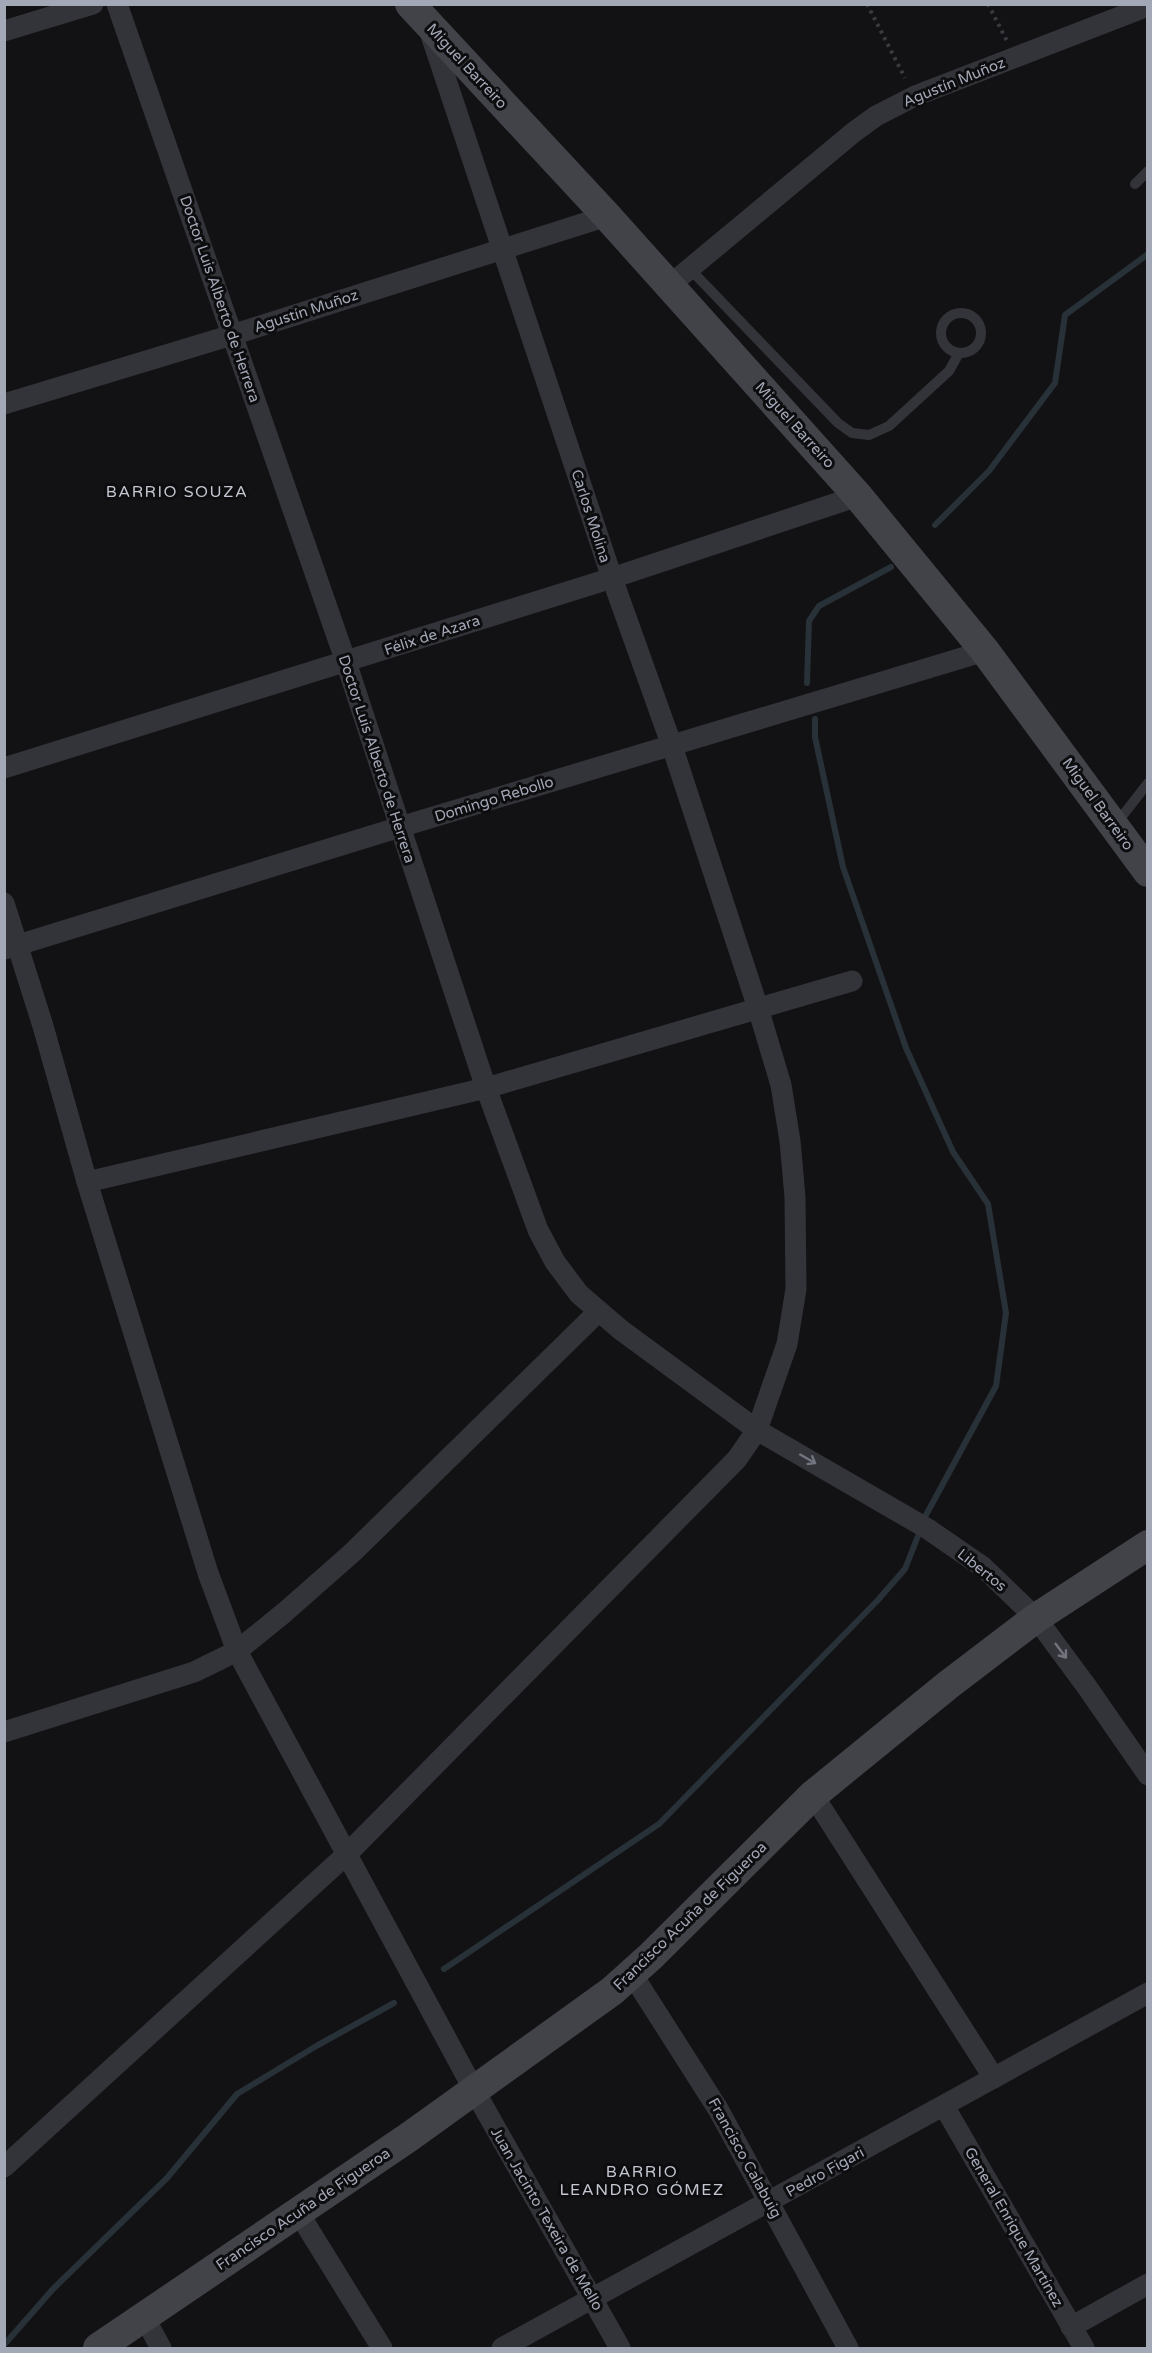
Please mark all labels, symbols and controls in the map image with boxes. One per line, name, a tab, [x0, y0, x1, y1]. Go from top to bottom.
street label: Miguel Barreiro	[423, 20, 511, 112]
street label: Agustín Muñoz	[900, 53, 1008, 111]
street label: Doctor Luis Alberto de Herrera	[176, 193, 264, 405]
street label: Agustín Muñoz	[252, 286, 360, 336]
street label: Miguel Barreiro	[752, 378, 838, 472]
street label: Carlos Molina	[567, 467, 615, 565]
district label: BARRIO SOUZA	[106, 482, 248, 502]
street label: Félix de Azara	[382, 611, 482, 659]
street label: Doctor Luis Alberto de Herrera	[335, 653, 419, 865]
street label: Miguel Barreiro	[1058, 754, 1138, 854]
street label: Domingo Rebollo	[432, 772, 556, 826]
one-way arrow	[799, 1453, 816, 1465]
street label: Libertos	[954, 1545, 1010, 1595]
one-way arrow	[1054, 1643, 1067, 1659]
street label: Francisco Acuña de Figueroa	[610, 1838, 770, 1994]
street label: Francisco Calabuig	[704, 2095, 786, 2221]
street label: Juan Jacinto Texeira de Mello	[487, 2124, 607, 2314]
street label: Pedro Figari	[783, 2143, 867, 2201]
street label: Francisco Acuña de Figueroa	[212, 2144, 394, 2274]
street label: General Enrique Martínez	[961, 2144, 1067, 2310]
district label: BARRIO LEANDRO GÓMEZ	[559, 2162, 725, 2200]

